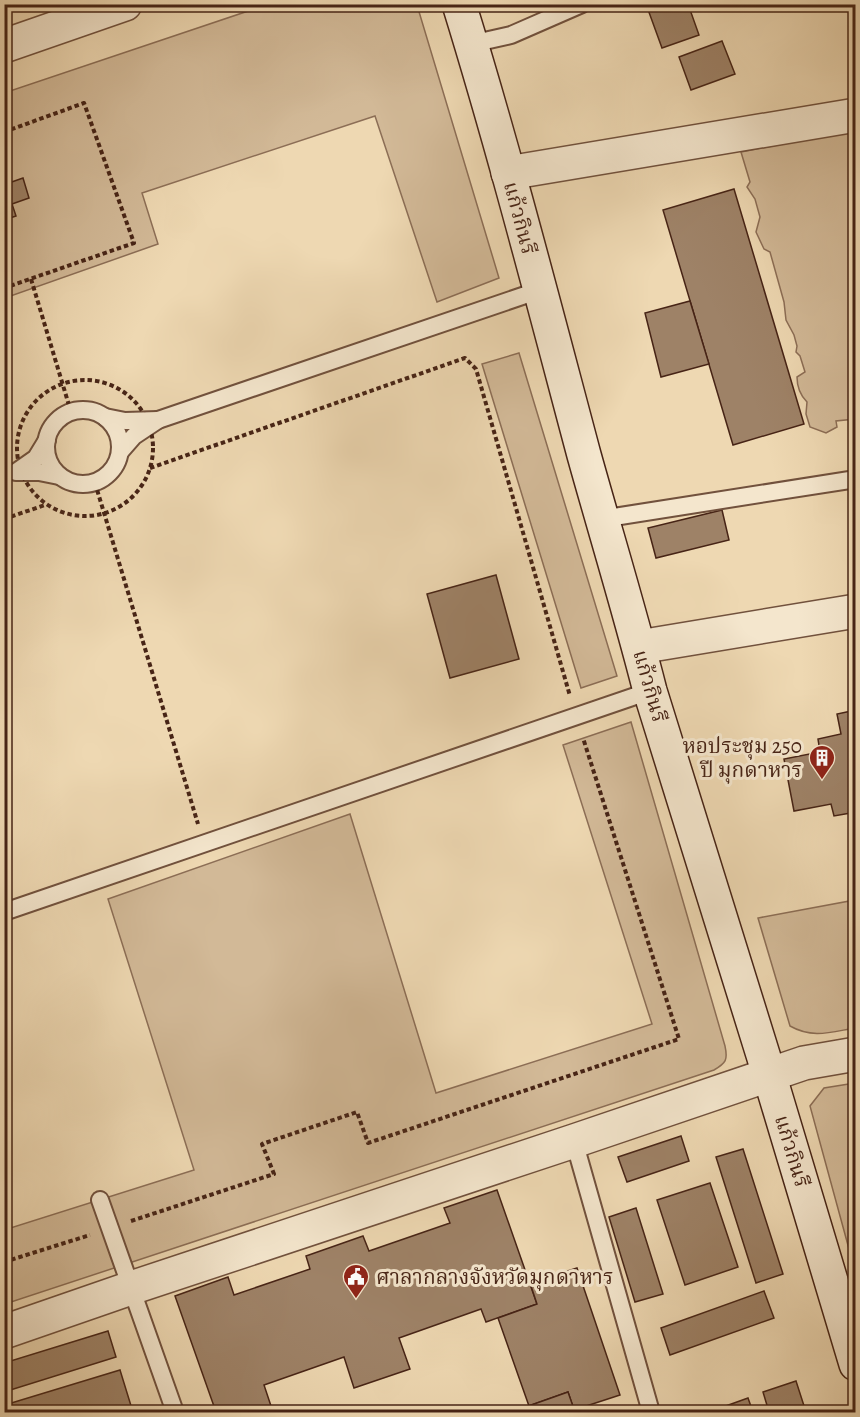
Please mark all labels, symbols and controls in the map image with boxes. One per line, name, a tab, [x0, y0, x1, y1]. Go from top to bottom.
street label: แก้วกินรี	[497, 178, 543, 258]
street label: แก้วกินรี	[626, 646, 674, 726]
place label: หอประชุม 250 ปี มุกดาหาร	[682, 732, 802, 784]
building icon: หอประชุม 250 ปี มุกดาหาร	[807, 743, 837, 781]
street label: แก้วกินรี	[768, 1111, 816, 1191]
public building icon: ศาลากลางจังหวัดมุกดาหาร	[341, 1262, 371, 1300]
place label: ศาลากลางจังหวัดมุกดาหาร	[376, 1263, 613, 1291]

